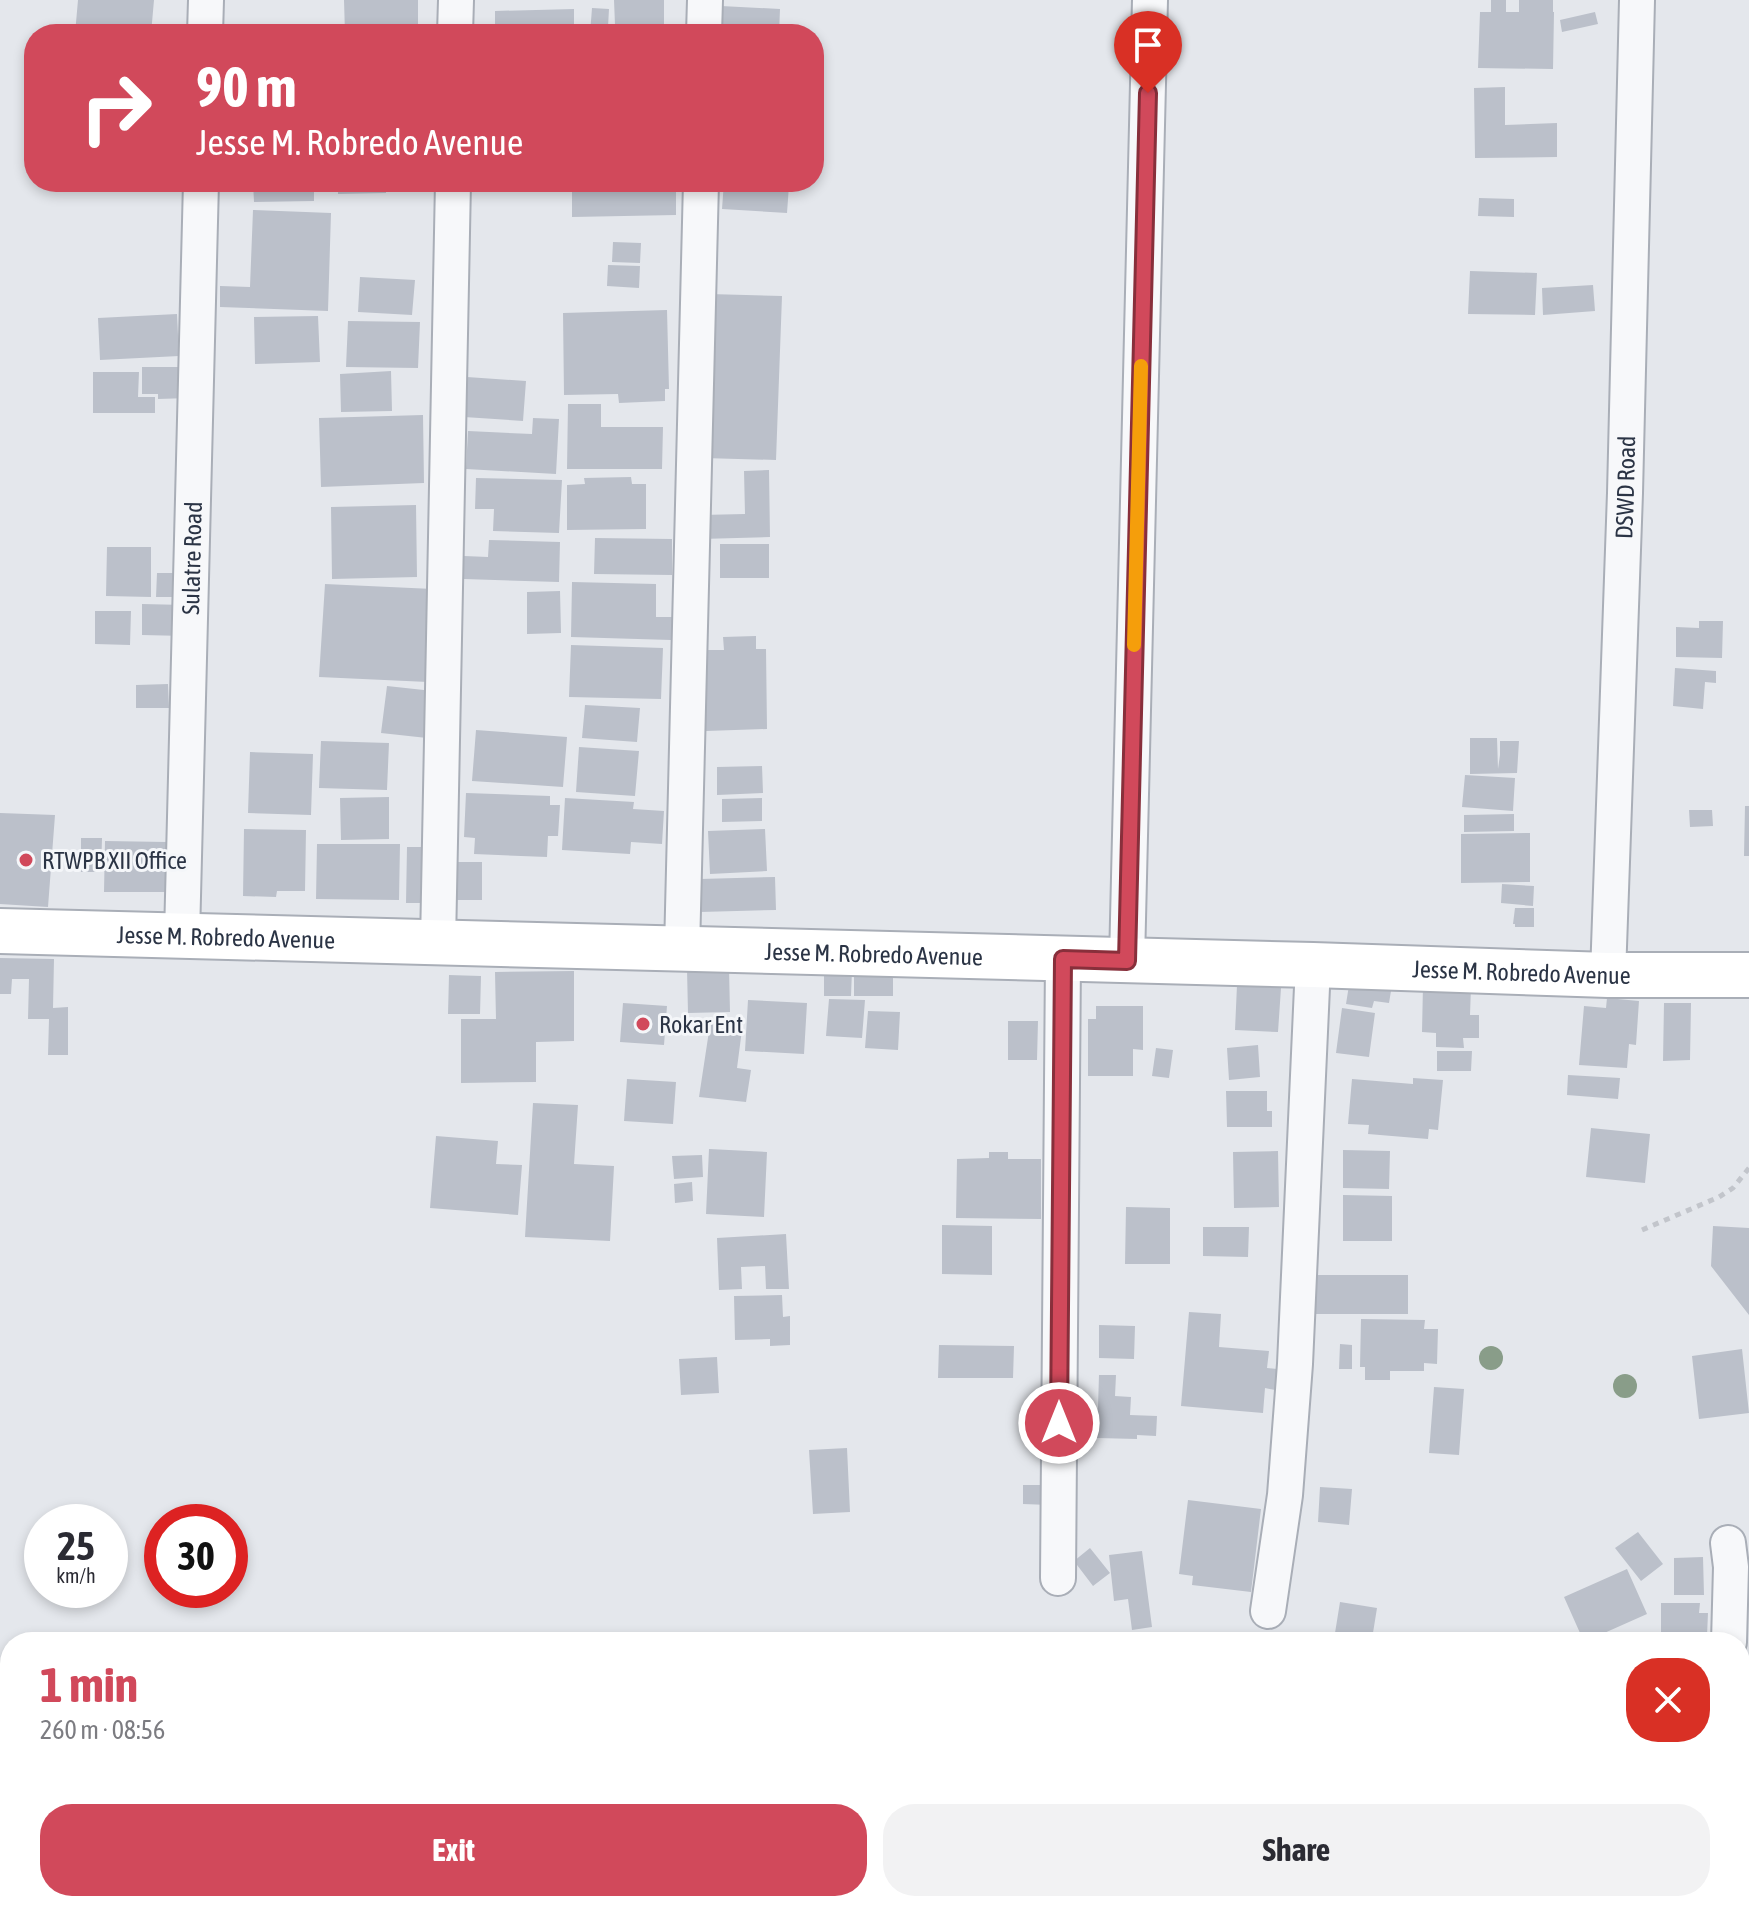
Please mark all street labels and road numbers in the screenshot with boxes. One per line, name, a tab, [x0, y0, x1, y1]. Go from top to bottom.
street label: DSWD Road	[1610, 435, 1640, 540]
street label: Sulatre Road	[177, 501, 206, 615]
street label: Jesse M. Robredo Avenue	[116, 921, 335, 953]
street label: Jesse M. Robredo Avenue	[764, 937, 983, 970]
street label: Jesse M. Robredo Avenue	[1412, 955, 1631, 989]

